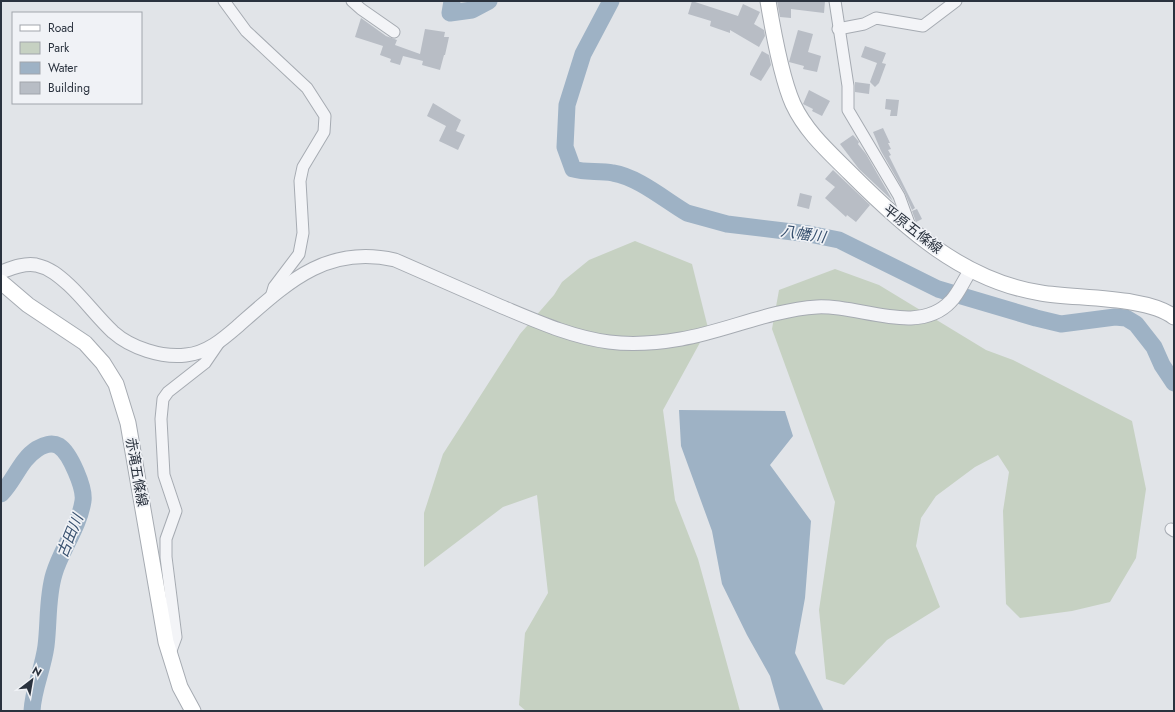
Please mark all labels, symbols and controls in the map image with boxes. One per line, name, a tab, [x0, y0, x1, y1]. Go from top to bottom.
legend	[12, 12, 142, 104]
text: Road	[48, 19, 74, 37]
text: Park	[48, 39, 70, 57]
text: Water	[48, 59, 79, 77]
text: Building	[48, 79, 90, 97]
street label: 平原五條線	[879, 200, 947, 258]
water label: 八幡川	[779, 220, 829, 249]
street label: 赤滝五條線	[121, 436, 153, 508]
water label: 古田川	[51, 509, 89, 561]
north arrow	[12, 660, 52, 700]
text: N	[29, 662, 45, 681]

